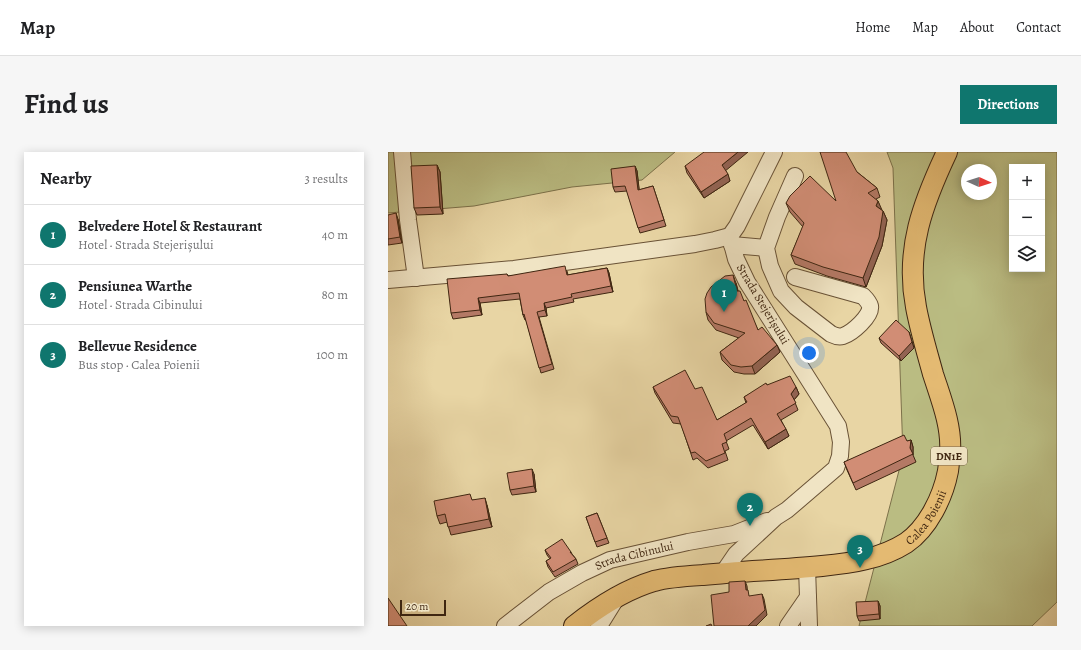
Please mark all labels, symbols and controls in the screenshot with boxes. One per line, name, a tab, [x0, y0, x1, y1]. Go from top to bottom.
text: Map	[20, 15, 55, 41]
text: Home	[855, 18, 890, 37]
text: Map	[912, 18, 938, 37]
text: About	[960, 18, 994, 37]
text: Contact	[1016, 18, 1061, 37]
text: Find us	[24, 85, 109, 123]
button: Directions	[960, 85, 1057, 124]
north arrow	[961, 164, 997, 200]
map controls	[1009, 164, 1045, 272]
button: +	[1009, 164, 1045, 200]
text: Nearby	[40, 167, 91, 190]
text: 3 results	[304, 170, 348, 187]
button: −	[1009, 200, 1045, 236]
text: Belvedere Hotel & Restaurant	[78, 216, 262, 236]
text: 1	[51, 226, 55, 243]
text: 40 m	[322, 226, 348, 243]
text: Hotel · Strada Stejerișului	[78, 236, 214, 253]
button: layers	[1009, 236, 1045, 272]
street label: Strada Stejerișului	[733, 261, 793, 347]
text: Pensiunea Warthe	[78, 276, 192, 296]
pin: 1	[711, 279, 737, 312]
text: 2	[50, 286, 56, 303]
text: 80 m	[321, 286, 348, 303]
text: Hotel · Strada Cibinului	[78, 296, 203, 313]
text: Bellevue Residence	[78, 336, 197, 356]
your location	[799, 343, 819, 363]
text: 3	[50, 346, 56, 363]
text: 100 m	[316, 346, 348, 363]
text: Bus stop · Calea Poienii	[78, 356, 200, 373]
road number: DN1E	[931, 447, 967, 465]
street label: Calea Poienii	[902, 488, 950, 549]
pin: 2	[737, 493, 763, 526]
pin: 3	[847, 535, 873, 568]
street label: Strada Cibinului	[592, 538, 675, 574]
scale bar	[400, 598, 446, 617]
text: 20 m	[406, 599, 428, 614]

